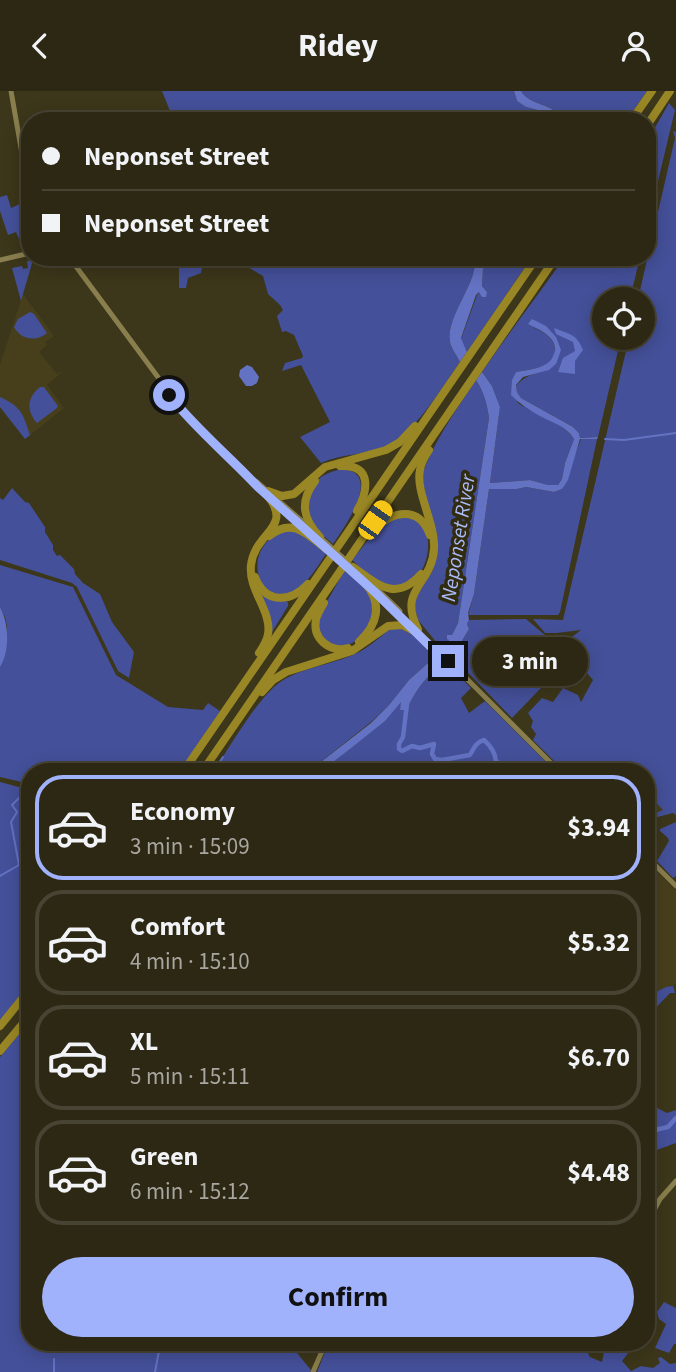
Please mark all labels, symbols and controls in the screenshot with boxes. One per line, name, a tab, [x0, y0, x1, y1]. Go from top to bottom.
text: Ridey	[298, 23, 378, 69]
icon: back	[21, 27, 59, 65]
icon: person	[617, 27, 655, 65]
text: Neponset Street	[84, 138, 269, 175]
text: Neponset Street	[84, 205, 269, 242]
map controls	[592, 287, 655, 350]
button: locate	[592, 287, 655, 350]
route start	[153, 379, 185, 411]
water label: Neponset River	[433, 471, 483, 604]
car	[355, 497, 396, 543]
callout: 3 min	[472, 637, 588, 685]
route end	[432, 645, 464, 677]
text: 3 min	[502, 645, 558, 678]
text: Economy	[130, 793, 235, 830]
icon: car	[46, 796, 109, 859]
text: $3.94	[567, 809, 630, 846]
text: 3 min · 15:09	[130, 830, 250, 863]
text: Comfort	[130, 908, 225, 945]
icon: car	[46, 911, 109, 974]
text: $5.32	[567, 924, 630, 961]
text: 4 min · 15:10	[130, 945, 250, 978]
text: XL	[130, 1023, 158, 1060]
icon: car	[46, 1026, 109, 1089]
text: $6.70	[567, 1039, 630, 1076]
text: 5 min · 15:11	[130, 1060, 250, 1093]
text: Green	[130, 1138, 198, 1175]
icon: car	[46, 1141, 109, 1204]
text: $4.48	[567, 1154, 630, 1191]
text: 6 min · 15:12	[130, 1175, 250, 1208]
button: Confirm	[42, 1257, 634, 1337]

